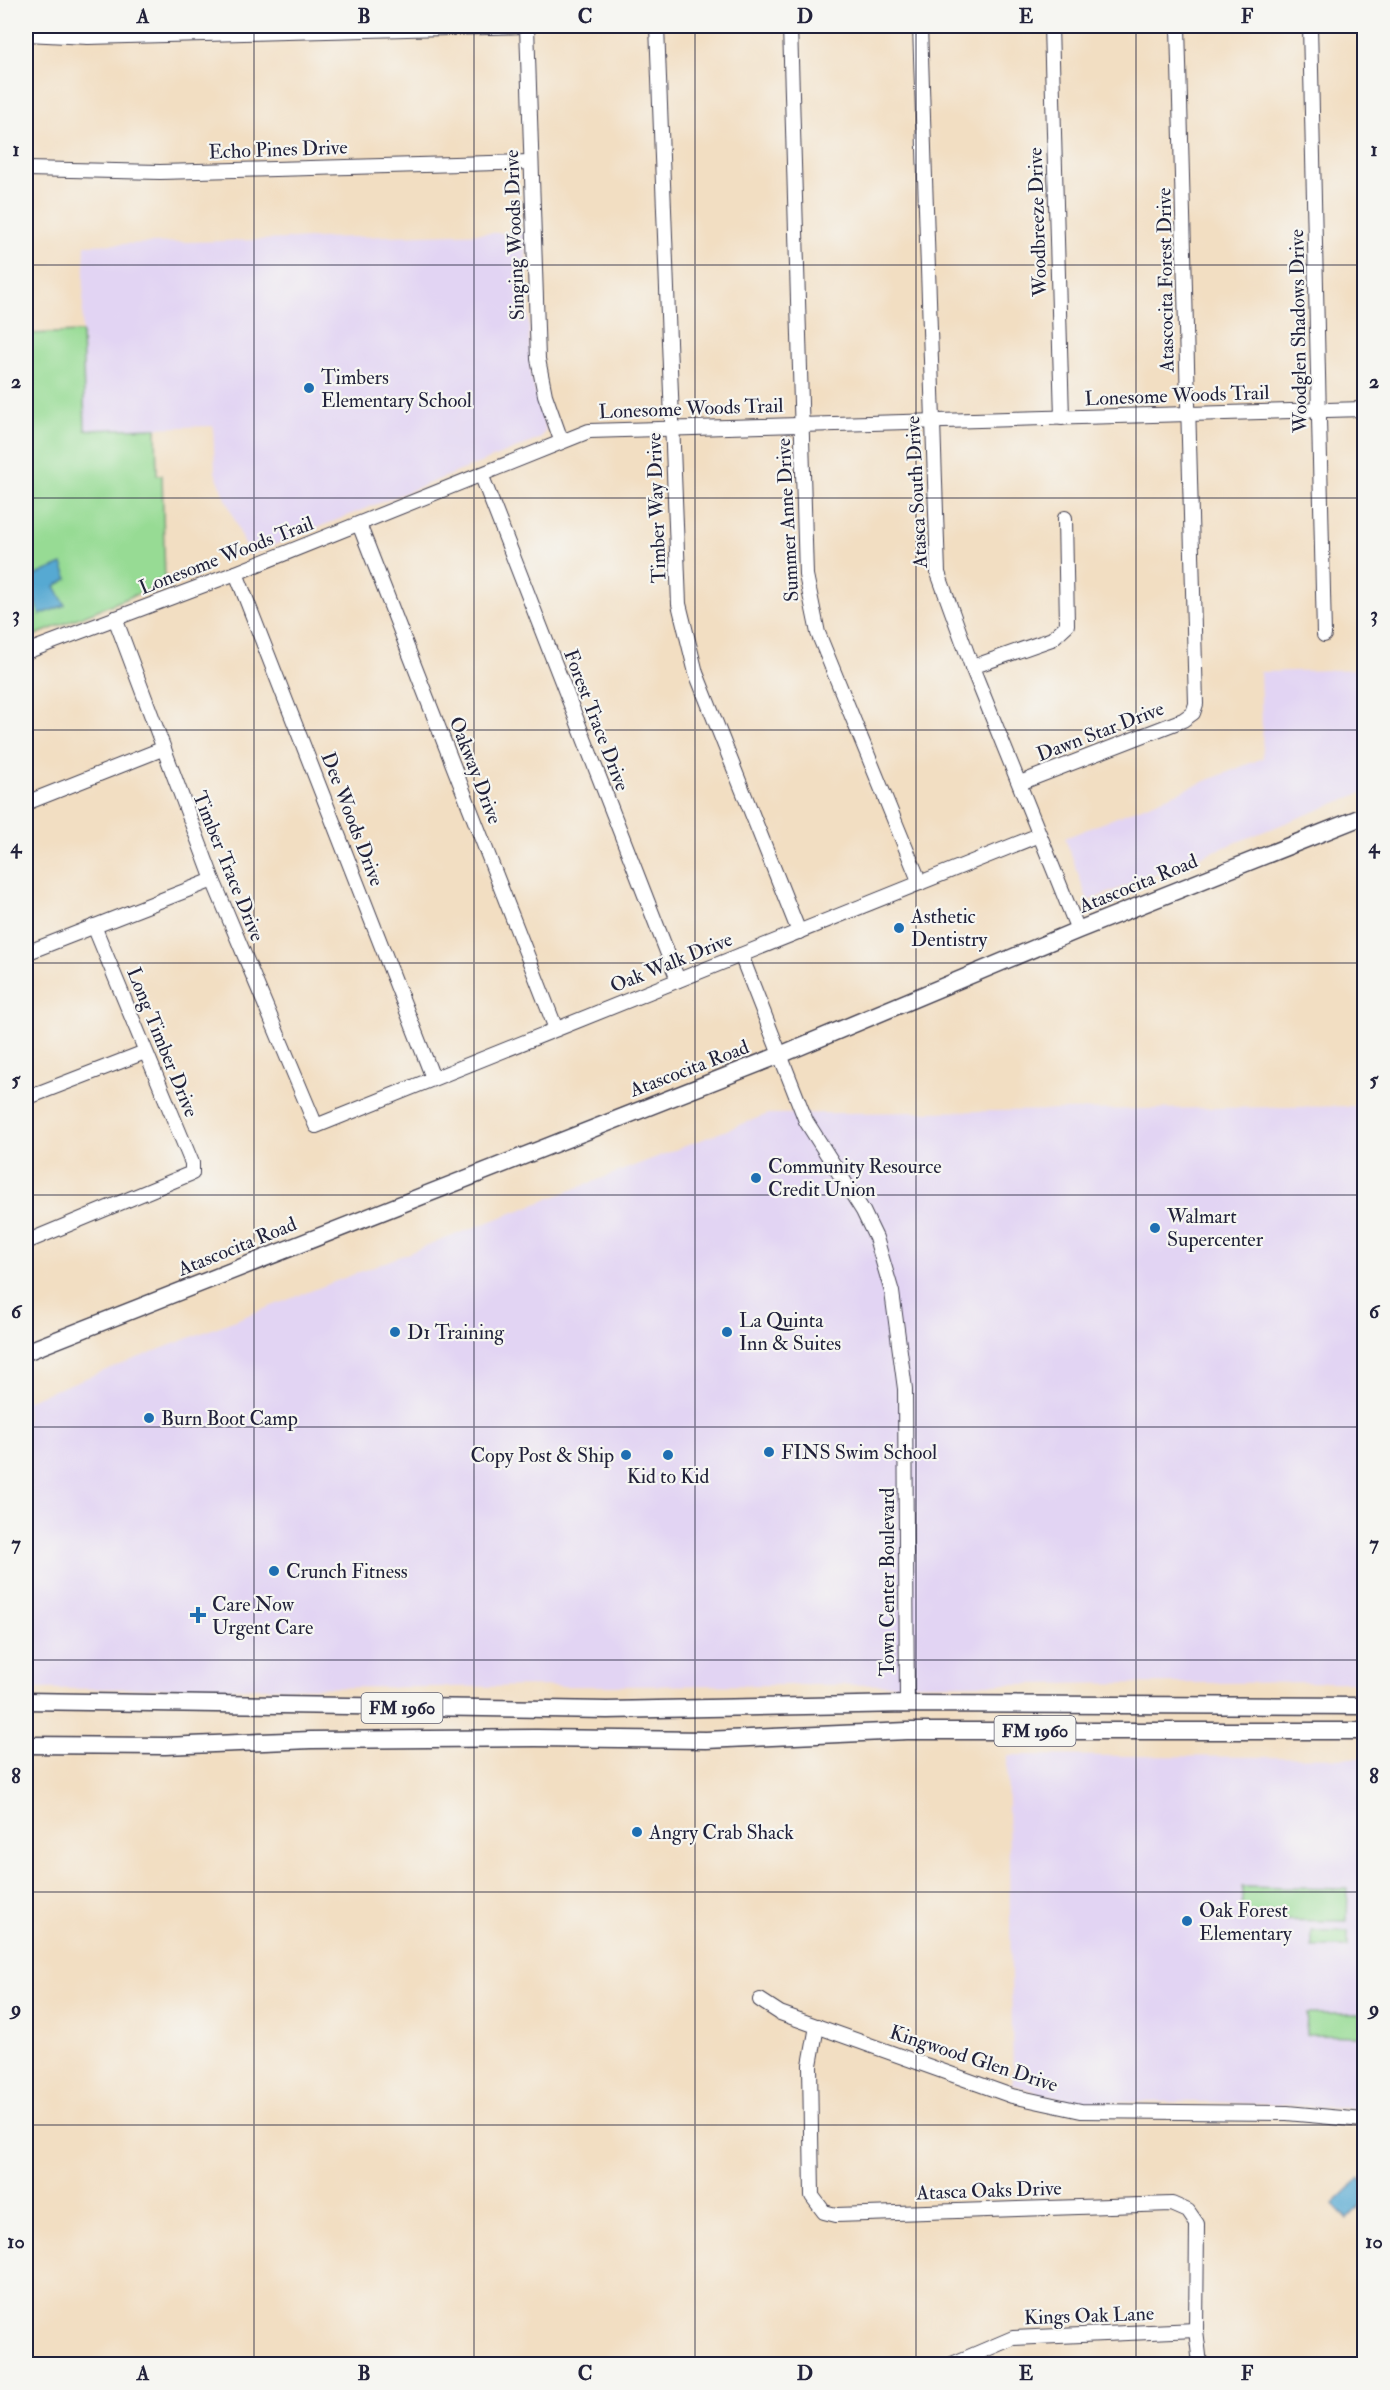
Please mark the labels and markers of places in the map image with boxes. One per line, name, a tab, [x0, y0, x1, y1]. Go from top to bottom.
place label: Timbers Elementary School	[321, 365, 472, 413]
marker: Timbers Elementary School	[302, 381, 316, 395]
place label: Asthetic Dentistry	[910, 904, 988, 952]
marker: Asthetic Dentistry	[892, 921, 906, 935]
place label: Community Resource Credit Union	[768, 1154, 942, 1202]
marker: Community Resource Credit Union	[749, 1171, 763, 1185]
place label: Walmart Supercenter	[1166, 1204, 1264, 1253]
marker: Walmart Supercenter	[1148, 1221, 1162, 1235]
place label: La Quinta Inn & Suites	[739, 1308, 841, 1356]
place label: D1 Training	[407, 1320, 505, 1345]
marker: D1 Training	[388, 1325, 402, 1339]
marker: La Quinta Inn & Suites	[720, 1325, 734, 1339]
place label: Burn Boot Camp	[161, 1406, 298, 1432]
marker: Burn Boot Camp	[142, 1411, 156, 1425]
place label: FINS Swim School	[781, 1440, 937, 1465]
place label: Copy Post & Ship	[470, 1443, 614, 1469]
marker: FINS Swim School	[762, 1445, 776, 1459]
marker: Copy Post & Ship	[619, 1448, 633, 1462]
marker: Kid to Kid	[661, 1448, 675, 1462]
place label: Kid to Kid	[627, 1464, 709, 1489]
place label: Crunch Fitness	[286, 1559, 408, 1584]
marker: Crunch Fitness	[267, 1564, 281, 1578]
place label: Care Now Urgent Care	[212, 1592, 313, 1640]
marker: Care Now Urgent Care	[189, 1606, 207, 1624]
place label: Angry Crab Shack	[648, 1820, 794, 1845]
marker: Angry Crab Shack	[630, 1825, 644, 1839]
place label: Oak Forest Elementary	[1199, 1898, 1293, 1946]
marker: Oak Forest Elementary	[1180, 1914, 1194, 1928]

